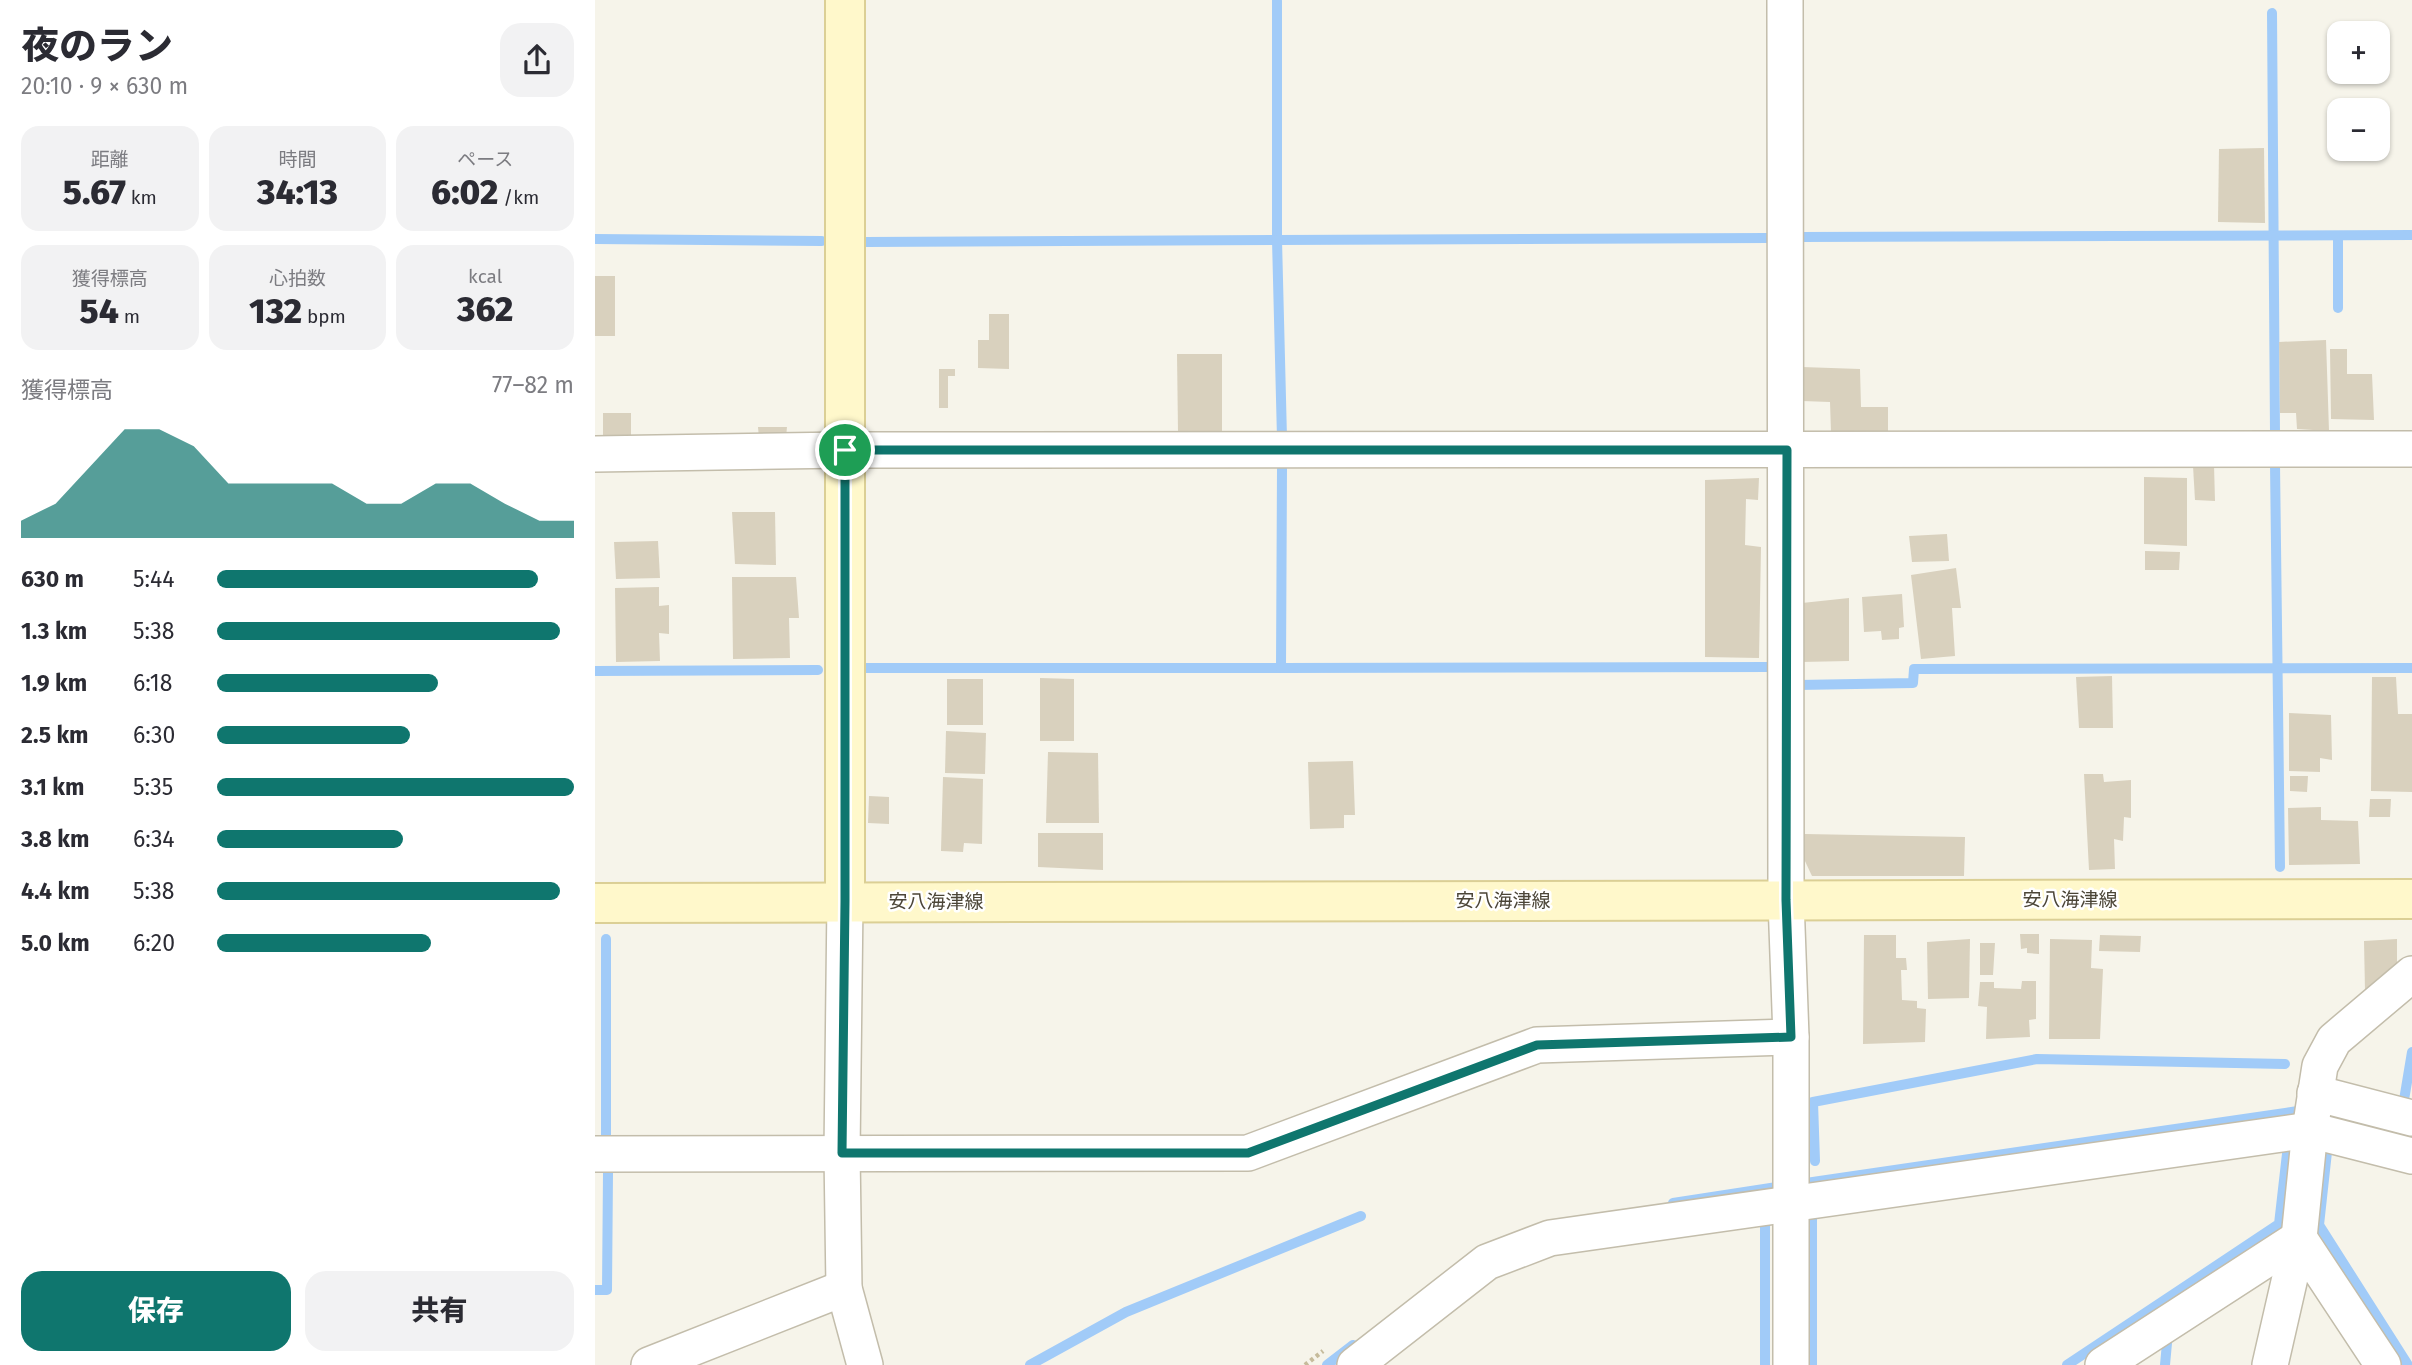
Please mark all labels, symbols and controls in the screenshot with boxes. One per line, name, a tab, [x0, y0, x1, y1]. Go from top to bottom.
map controls	[2327, 21, 2390, 161]
button: +	[2327, 21, 2390, 84]
text: 夜のラン	[21, 23, 173, 69]
button: share	[500, 23, 574, 97]
text: 20:10 · 9 × 630 m	[21, 72, 188, 100]
button: −	[2327, 98, 2390, 161]
text: 距離	[91, 148, 129, 171]
text: 時間	[278, 148, 317, 171]
text: ペース	[457, 148, 513, 171]
text: 5.67	[63, 171, 126, 213]
text: 34:13	[257, 171, 338, 213]
text: 6:02	[431, 171, 498, 213]
text: km	[126, 186, 157, 209]
text: /km	[498, 186, 539, 209]
text: kcal	[468, 265, 502, 288]
text: 獲得標高	[72, 267, 148, 290]
text: 心拍数	[269, 267, 326, 290]
text: 362	[457, 288, 513, 330]
text: 54	[80, 290, 119, 332]
text: 132	[249, 290, 302, 332]
text: m	[119, 305, 140, 328]
text: bpm	[302, 305, 346, 328]
text: 77–82 m	[492, 371, 574, 399]
text: 獲得標高	[21, 376, 113, 404]
pin	[815, 420, 875, 480]
icon: arrive	[826, 431, 864, 469]
text: 630 m	[21, 565, 84, 593]
text: 5:44	[133, 565, 174, 593]
text: 1.3 km	[21, 617, 87, 645]
text: 5:38	[133, 617, 174, 645]
text: 1.9 km	[21, 669, 87, 697]
text: 6:18	[133, 669, 173, 697]
text: 2.5 km	[21, 721, 89, 749]
text: 6:30	[133, 721, 175, 749]
text: 3.1 km	[21, 773, 84, 801]
text: 5:35	[133, 773, 173, 801]
text: 3.8 km	[21, 825, 89, 853]
text: 6:34	[133, 825, 175, 853]
text: 4.4 km	[21, 877, 90, 905]
text: 5:38	[133, 877, 174, 905]
street label: 安八海津線	[2022, 888, 2118, 911]
street label: 安八海津線	[1455, 889, 1551, 912]
street label: 安八海津線	[888, 890, 984, 913]
text: 5.0 km	[21, 929, 90, 957]
text: 6:20	[133, 929, 175, 957]
button: 保存	[21, 1271, 291, 1351]
button: 共有	[305, 1271, 574, 1351]

